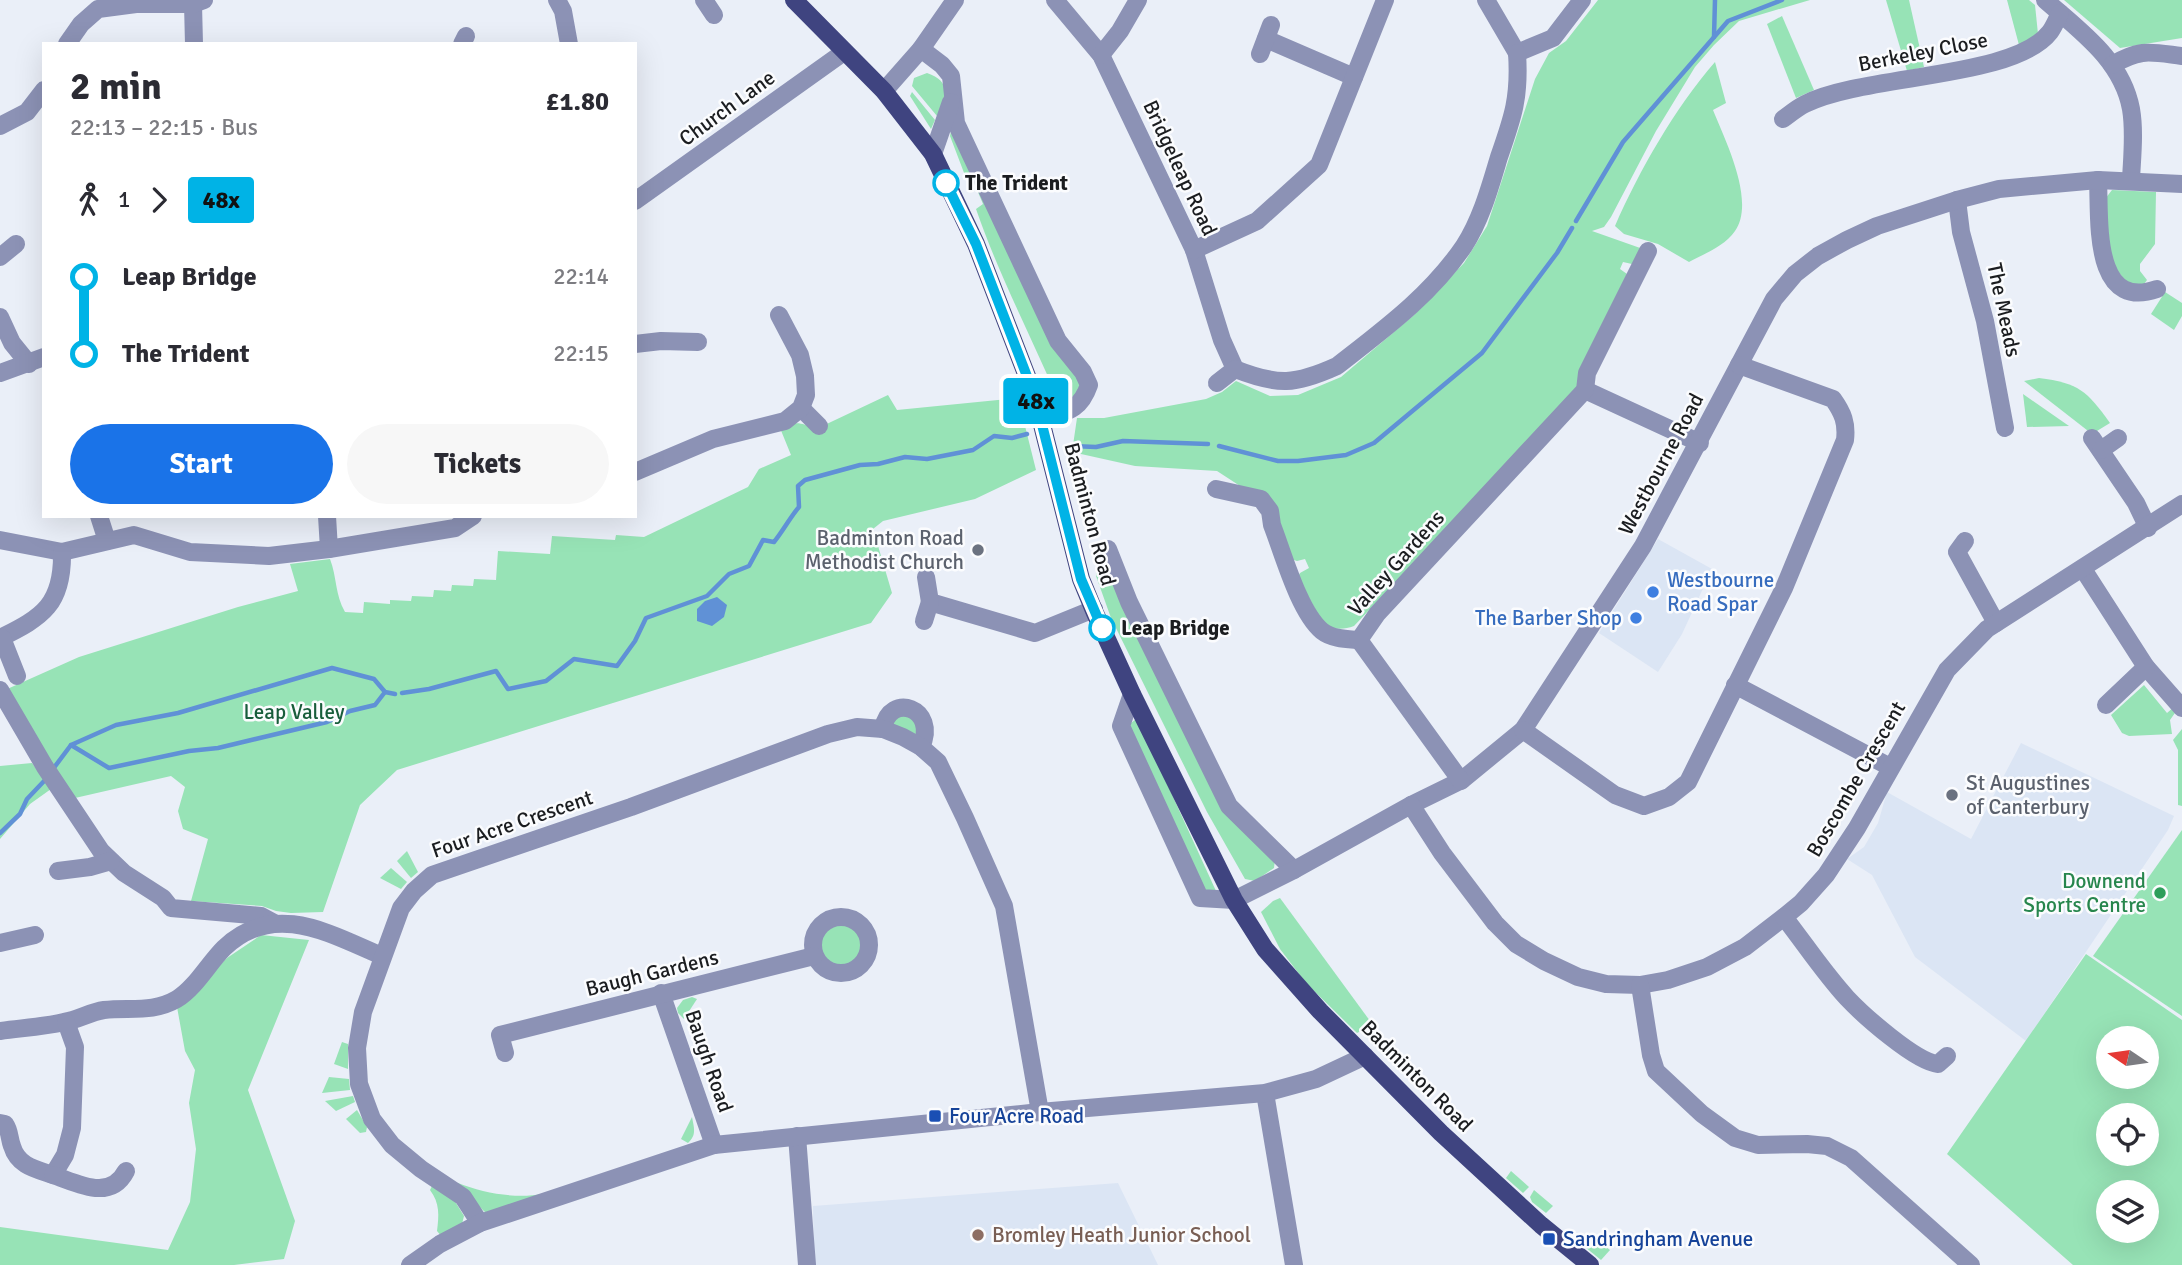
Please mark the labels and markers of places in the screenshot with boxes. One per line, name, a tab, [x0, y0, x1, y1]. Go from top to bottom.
marker: The Trident	[933, 170, 959, 196]
place label: The Trident	[965, 170, 1068, 196]
place label: Badminton Road Methodist Church	[805, 525, 964, 575]
marker: Badminton Road Methodist Church	[970, 542, 986, 558]
place label: Westbourne Road Spar	[1667, 567, 1774, 617]
marker: Westbourne Road Spar	[1645, 584, 1661, 600]
place label: The Barber Shop	[1475, 605, 1622, 631]
marker: The Barber Shop	[1628, 610, 1644, 626]
marker: Leap Bridge	[1089, 615, 1115, 641]
place label: Leap Bridge	[1121, 615, 1230, 641]
place label: St Augustines of Canterbury	[1966, 770, 2090, 820]
marker: St Augustines of Canterbury	[1944, 787, 1960, 803]
place label: Downend Sports Centre	[2023, 868, 2146, 918]
marker: Downend Sports Centre	[2152, 885, 2168, 901]
place label: Four Acre Road	[949, 1103, 1084, 1129]
marker: Four Acre Road	[927, 1108, 943, 1124]
place label: Bromley Heath Junior School	[992, 1222, 1251, 1248]
place label: Sandringham Avenue	[1563, 1226, 1753, 1252]
marker: Bromley Heath Junior School	[970, 1227, 986, 1243]
marker: Sandringham Avenue	[1541, 1231, 1557, 1247]

